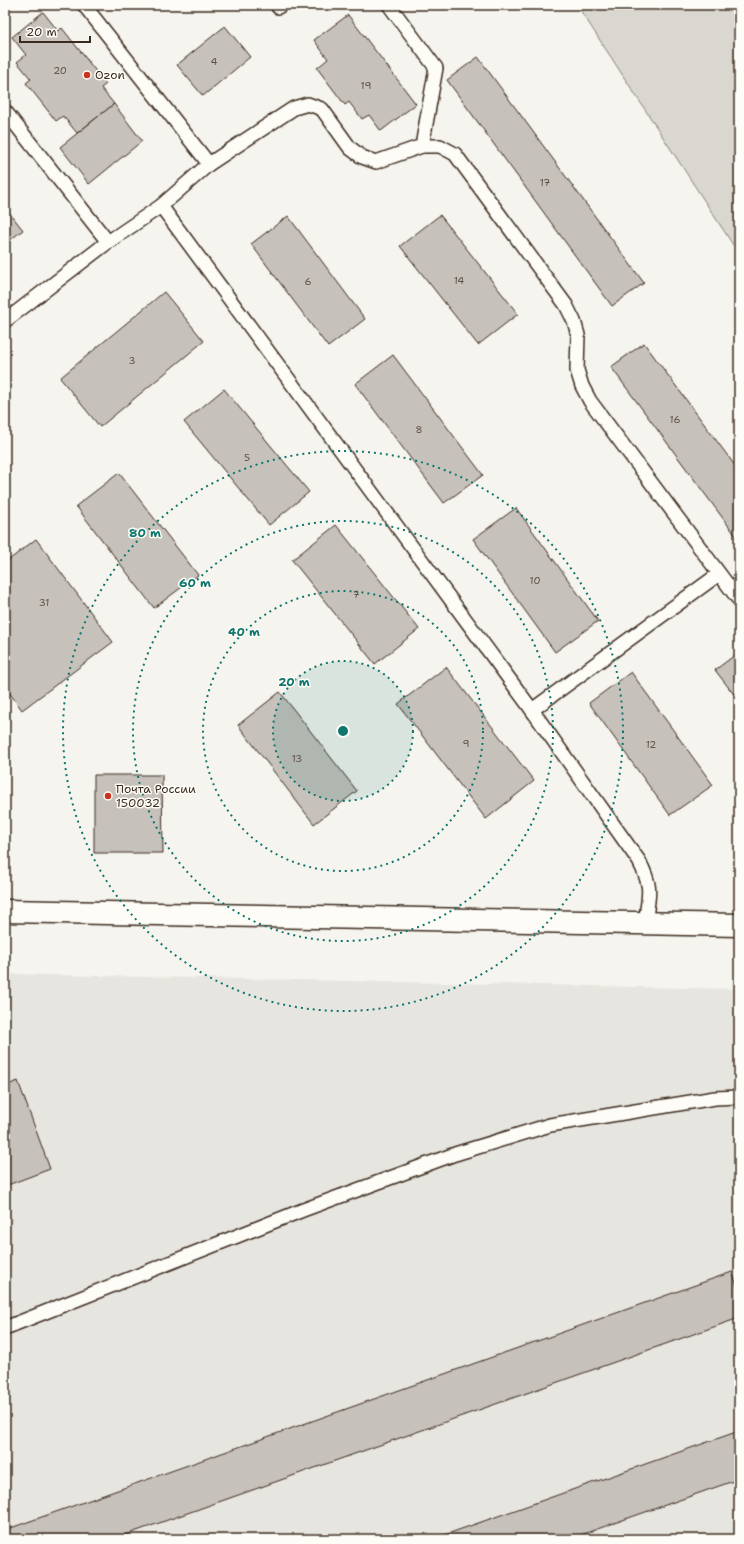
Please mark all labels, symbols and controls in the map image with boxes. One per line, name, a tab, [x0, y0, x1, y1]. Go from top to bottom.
scale bar	[20, 18, 90, 44]
text: 20 m	[26, 24, 57, 40]
house number: 4	[211, 55, 218, 68]
house number: 20	[53, 64, 67, 77]
place label: Ozon	[95, 67, 125, 83]
marker: Ozon	[82, 70, 92, 80]
house number: 19	[361, 79, 371, 92]
house number: 17	[540, 176, 550, 189]
house number: 14	[454, 274, 464, 287]
house number: 6	[305, 275, 312, 288]
house number: 3	[129, 354, 136, 367]
house number: 16	[670, 413, 680, 426]
house number: 8	[416, 423, 423, 436]
house number: 5	[244, 451, 250, 464]
text: 80 m	[129, 525, 161, 541]
house number: 10	[530, 574, 540, 587]
text: 60 m	[179, 575, 211, 591]
house number: 7	[353, 588, 360, 601]
house number: 31	[39, 596, 49, 609]
text: 40 m	[228, 624, 260, 640]
text: 20 m	[278, 674, 310, 690]
centre of rings	[336, 724, 350, 738]
house number: 9	[463, 737, 470, 750]
house number: 12	[646, 738, 656, 751]
house number: 13	[292, 752, 302, 765]
place label: Почта России 150032	[116, 781, 196, 811]
marker: Почта России 150032	[103, 791, 113, 801]

